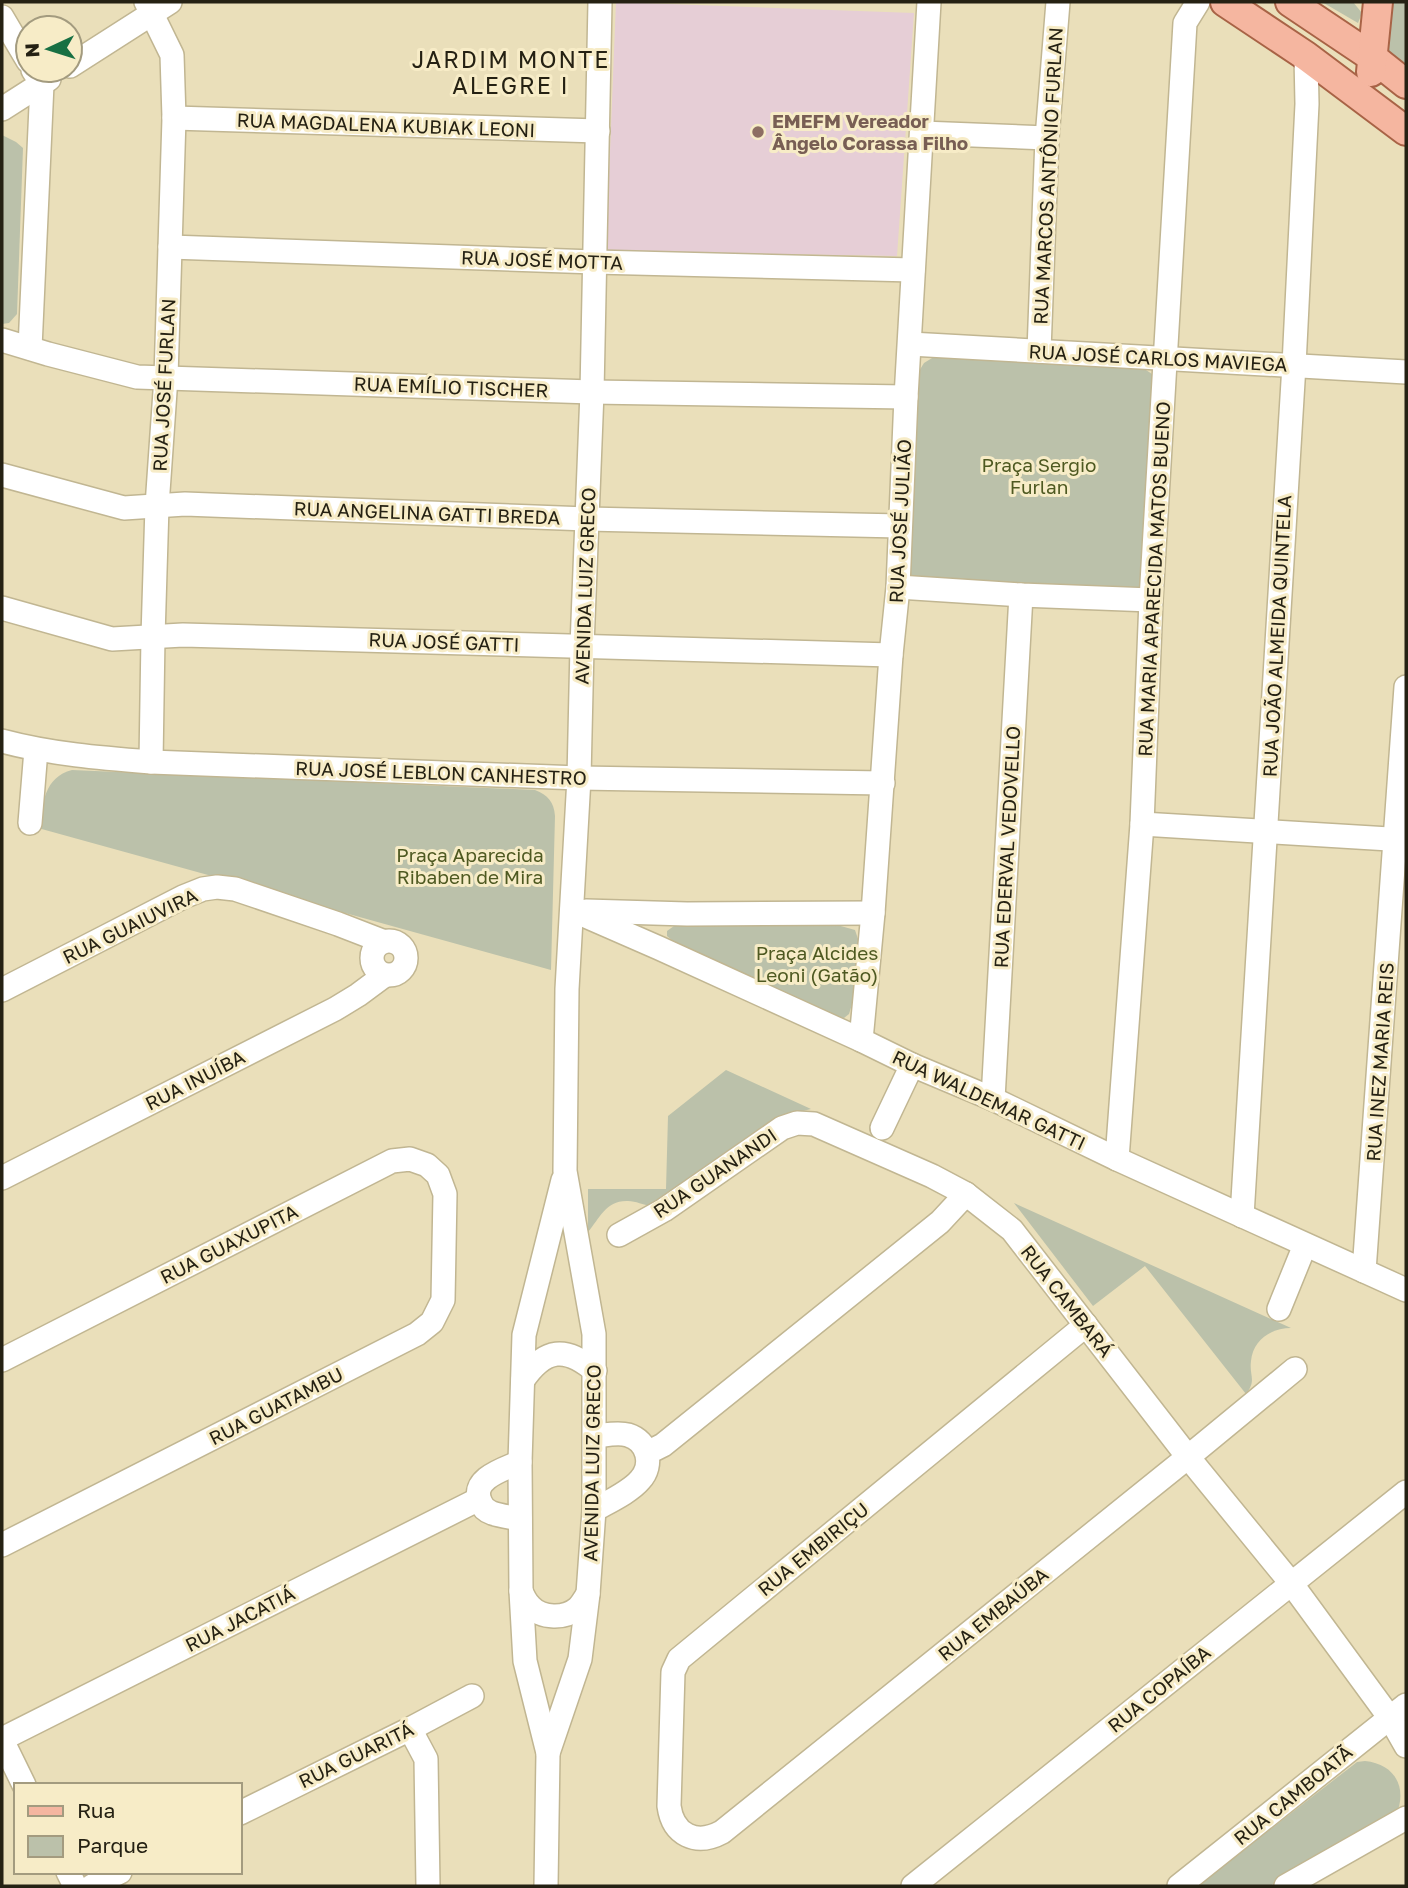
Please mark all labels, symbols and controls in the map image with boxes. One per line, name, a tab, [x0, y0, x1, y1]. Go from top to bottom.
north arrow	[14, 14, 84, 84]
street label: RUA MARCOS ANTÔNIO FURLAN	[1028, 27, 1067, 325]
text: N	[20, 42, 44, 58]
district label: JARDIM MONTE ALEGRE I	[412, 45, 610, 99]
street label: RUA MAGDALENA KUBIAK LEONI	[236, 108, 536, 141]
place label: EMEFM Vereador Ângelo Corassa Filho	[772, 109, 968, 154]
marker: EMEFM Vereador Ângelo Corassa Filho	[750, 124, 766, 140]
street label: RUA JOSÉ MOTTA	[461, 245, 624, 274]
street label: RUA JOSÉ FURLAN	[147, 298, 180, 472]
street label: RUA JOSÉ CARLOS MAVIEGA	[1028, 339, 1288, 376]
street label: RUA EMÍLIO TISCHER	[353, 372, 549, 401]
street label: RUA MARIA APARECIDA MATOS BUENO	[1133, 401, 1174, 757]
street label: RUA JOSÉ JULIÃO	[884, 438, 915, 604]
park label: Praça Sergio Furlan	[982, 453, 1096, 498]
street label: AVENIDA LUIZ GRECO	[570, 487, 599, 685]
street label: RUA JOÃO ALMEIDA QUINTELA	[1258, 494, 1295, 778]
street label: RUA ANGELINA GATTI BREDA	[293, 496, 561, 529]
street label: RUA JOSÉ GATTI	[368, 627, 520, 656]
street label: RUA EDERVAL VEDOVELLO	[989, 725, 1024, 969]
street label: RUA JOSÉ LEBLON CANHESTRO	[295, 756, 587, 789]
park label: Praça Aparecida Ribaben de Mira	[396, 843, 544, 888]
street label: RUA GUAIUVIRA	[59, 883, 201, 968]
park label: Praça Alcides Leoni (Gatão)	[756, 941, 878, 986]
street label: RUA INEZ MARIA REIS	[1361, 962, 1398, 1162]
street label: RUA INUÍBA	[141, 1044, 249, 1115]
street label: RUA WALDEMAR GATTI	[889, 1045, 1089, 1154]
street label: RUA GUANANDI	[649, 1123, 781, 1222]
street label: RUA GUAXUPITA	[156, 1199, 302, 1288]
street label: RUA CAMBARÁ	[1017, 1240, 1118, 1362]
street label: RUA GUATAMBU	[205, 1362, 347, 1449]
street label: AVENIDA LUIZ GRECO	[578, 1364, 605, 1562]
street label: RUA EMBIRIÇU	[753, 1497, 873, 1600]
street label: RUA EMBAÚBA	[933, 1562, 1053, 1665]
street label: RUA JACATIÁ	[181, 1581, 299, 1656]
street label: RUA COPAÍBA	[1103, 1640, 1215, 1737]
street label: RUA GUARITÁ	[295, 1717, 417, 1792]
street label: RUA CAMBOATÃ	[1229, 1740, 1357, 1849]
legend	[14, 1783, 242, 1874]
text: Rua	[77, 1797, 115, 1823]
text: Parque	[77, 1832, 148, 1858]

